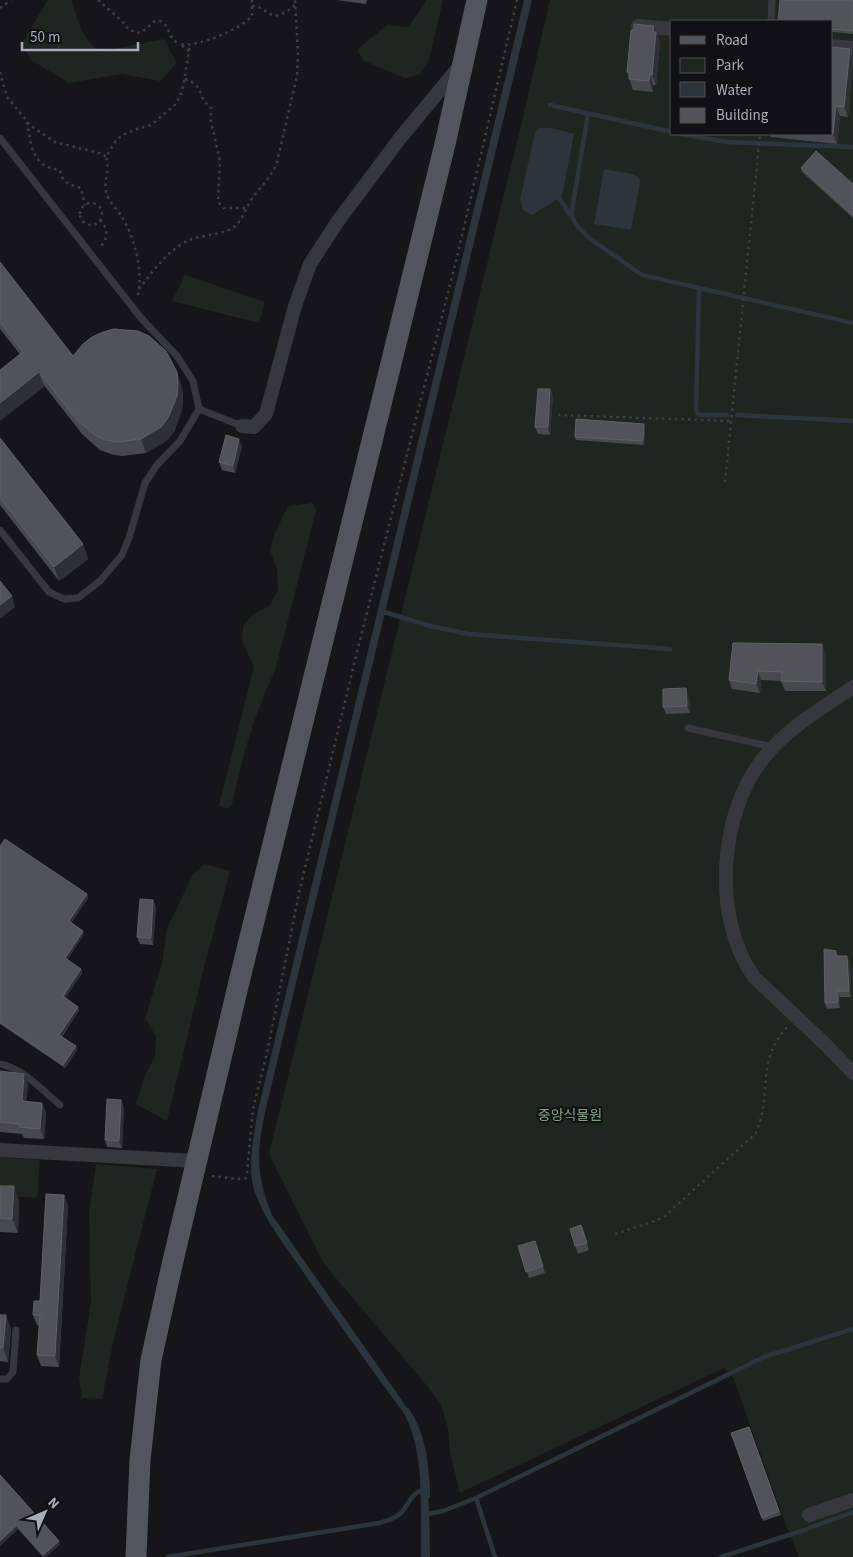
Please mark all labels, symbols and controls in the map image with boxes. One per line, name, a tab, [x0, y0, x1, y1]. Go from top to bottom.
scale bar	[22, 20, 139, 52]
legend	[670, 20, 833, 135]
text: 50 m	[30, 27, 60, 48]
text: Road	[716, 30, 748, 51]
text: Park	[716, 55, 745, 76]
text: Water	[716, 80, 753, 101]
text: Building	[716, 105, 769, 126]
park label: 중앙식물원	[538, 1106, 602, 1126]
north arrow	[20, 1487, 70, 1537]
text: N	[43, 1493, 64, 1514]

